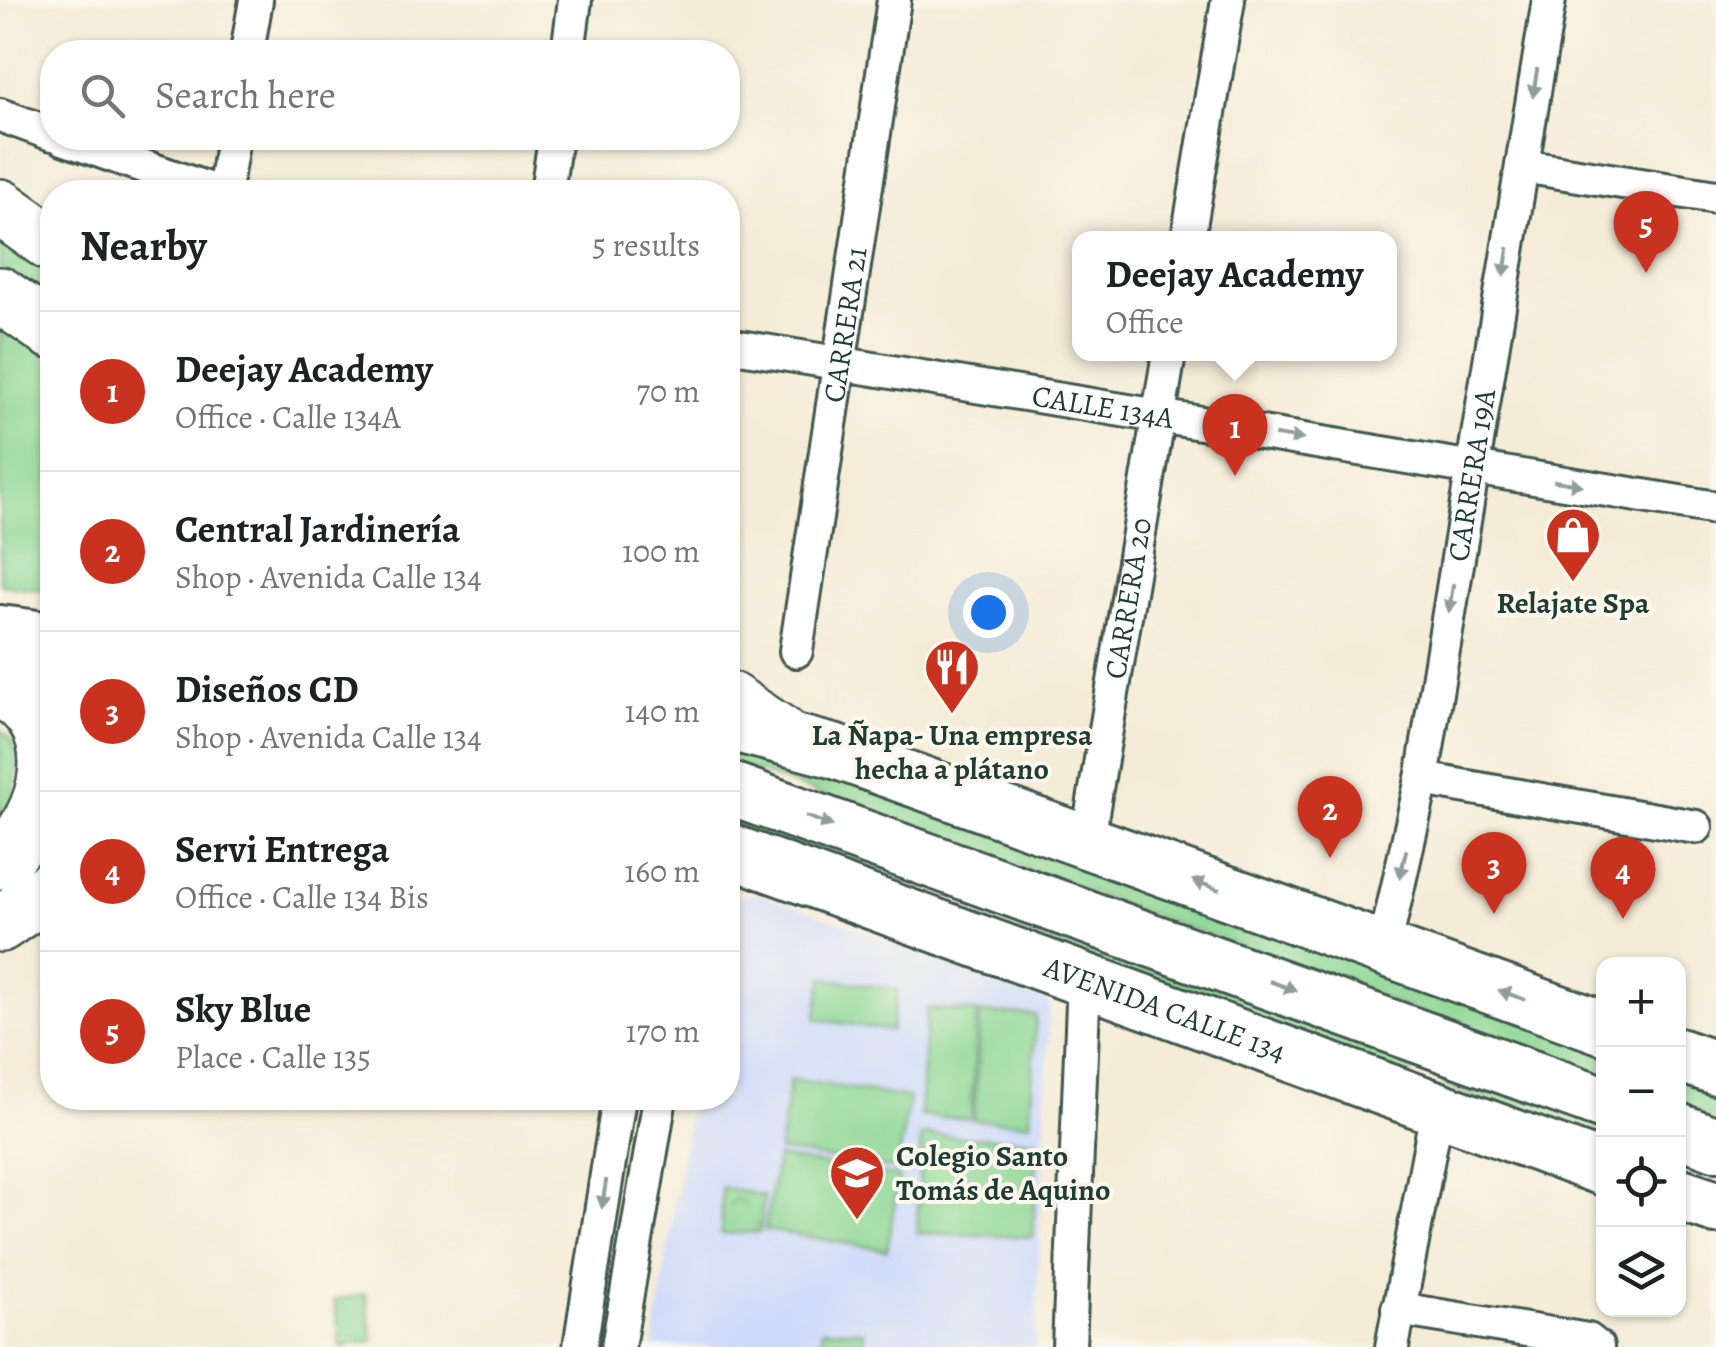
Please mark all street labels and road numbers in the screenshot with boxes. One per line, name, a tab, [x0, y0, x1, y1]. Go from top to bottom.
street label: CARRERA 21	[814, 244, 877, 405]
street label: CALLE 134A	[1029, 375, 1177, 438]
street label: CARRERA 19A	[1438, 386, 1505, 564]
street label: CARRERA 20	[1095, 515, 1161, 682]
street label: AVENIDA CALLE 134	[1038, 946, 1291, 1071]

